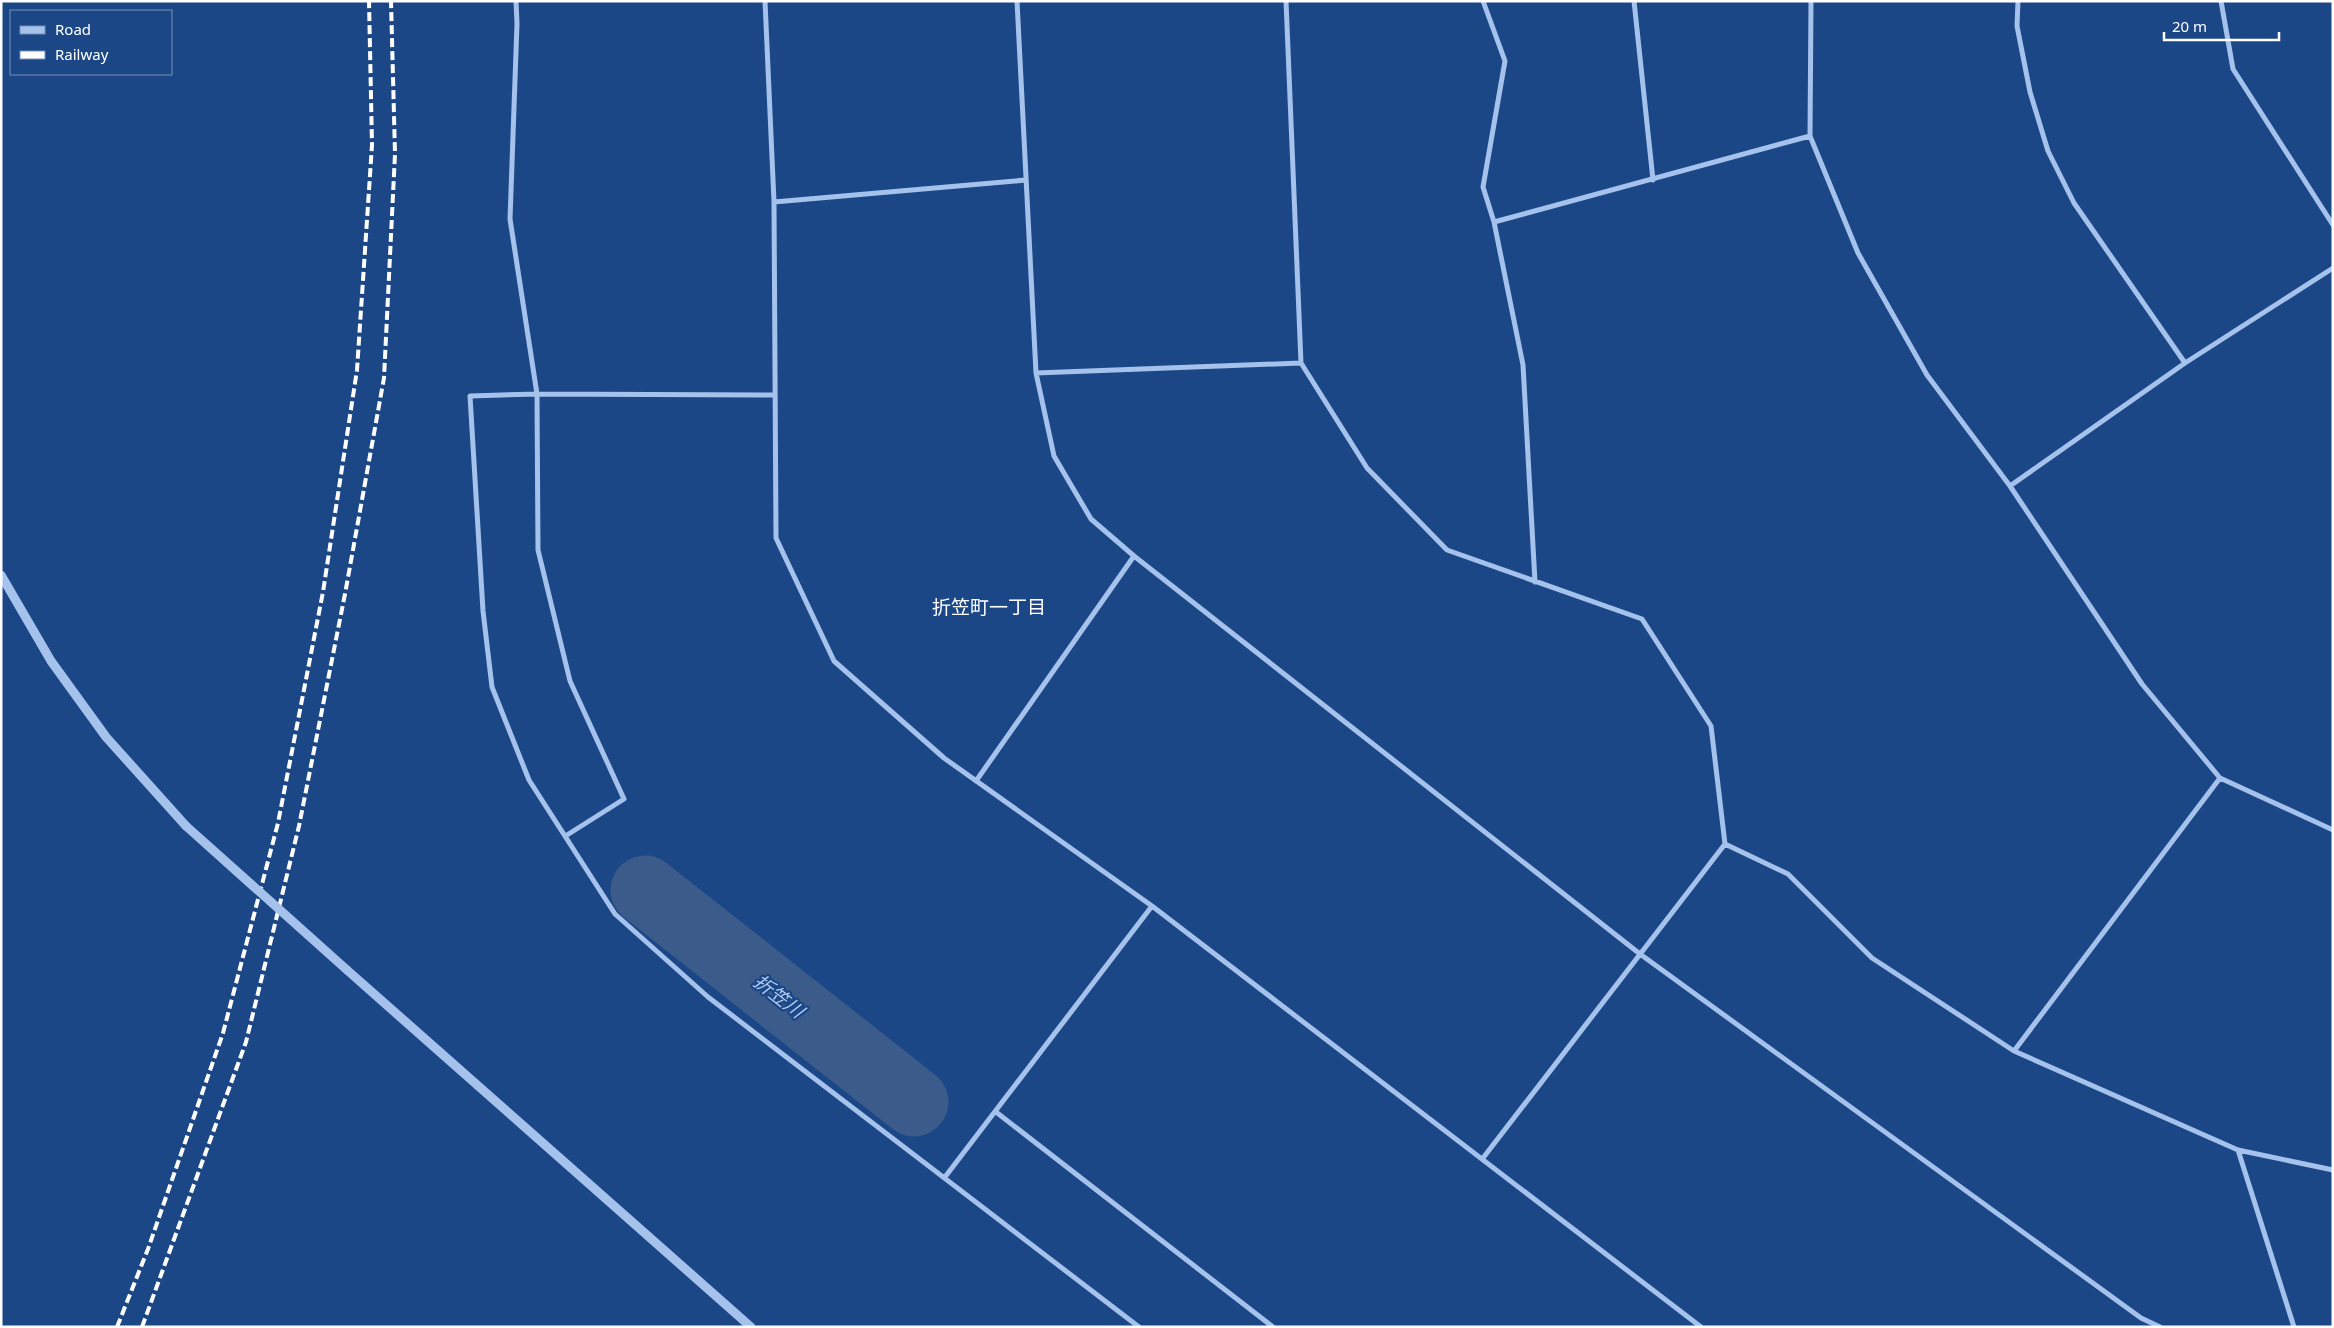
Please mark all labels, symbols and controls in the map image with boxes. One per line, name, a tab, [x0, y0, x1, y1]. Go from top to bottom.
legend	[10, 10, 172, 75]
scale bar	[2164, 10, 2279, 42]
text: 20 m	[2172, 16, 2207, 36]
text: Road	[55, 19, 91, 39]
text: Railway	[55, 44, 109, 64]
district label: 折笠町一丁目	[932, 594, 1046, 620]
water label: 折笠川	[749, 968, 811, 1025]

